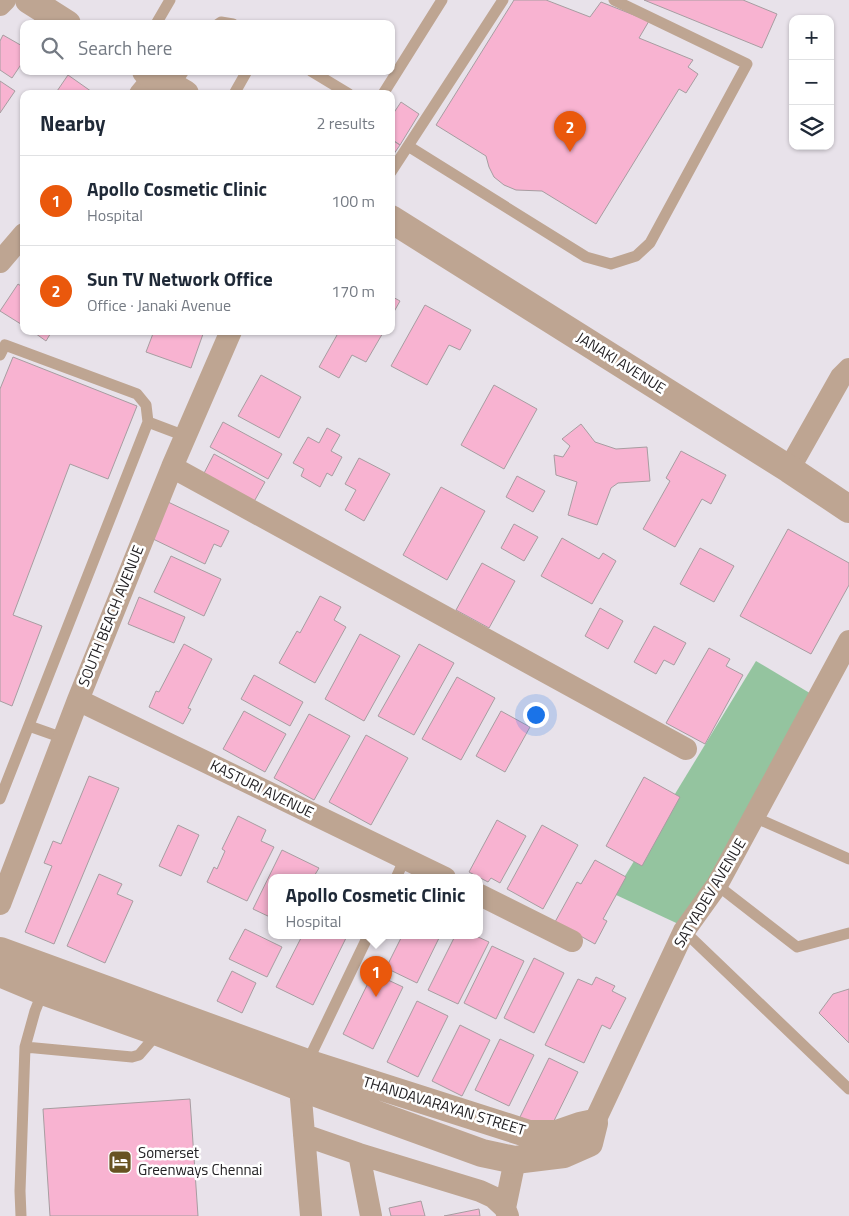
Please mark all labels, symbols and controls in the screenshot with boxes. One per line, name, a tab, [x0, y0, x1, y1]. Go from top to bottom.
map controls	[789, 15, 834, 150]
button: +	[789, 15, 834, 60]
search box	[20, 20, 395, 75]
text: Search here	[78, 33, 172, 62]
icon: search	[38, 34, 66, 62]
button: −	[789, 60, 834, 105]
button: layers	[789, 105, 834, 150]
text: Nearby	[40, 107, 105, 139]
text: 2 results	[316, 111, 375, 135]
pin: 2	[554, 111, 586, 152]
text: Apollo Cosmetic Clinic	[87, 174, 267, 203]
text: 1	[52, 189, 60, 213]
text: 100 m	[331, 189, 375, 213]
text: Hospital	[87, 203, 143, 227]
text: Sun TV Network Office	[87, 264, 273, 293]
text: 2	[52, 279, 60, 303]
text: 170 m	[331, 279, 375, 303]
text: Office · Janaki Avenue	[87, 293, 231, 317]
street label: JANAKI AVENUE	[572, 326, 670, 399]
street label: SOUTH BEACH AVENUE	[72, 542, 149, 690]
your location	[523, 702, 549, 728]
street label: KASTURI AVENUE	[206, 753, 318, 824]
street label: SATYADEV AVENUE	[668, 834, 751, 952]
popup	[268, 874, 483, 939]
text: Apollo Cosmetic Clinic	[285, 880, 466, 909]
text: Hospital	[285, 909, 341, 933]
pin: 1	[360, 956, 392, 997]
street label: THANDAVARAYAN STREET	[360, 1070, 528, 1141]
place label: Somerset Greenways Chennai	[138, 1141, 262, 1181]
hotel icon: Somerset Greenways Chennai	[107, 1149, 133, 1175]

